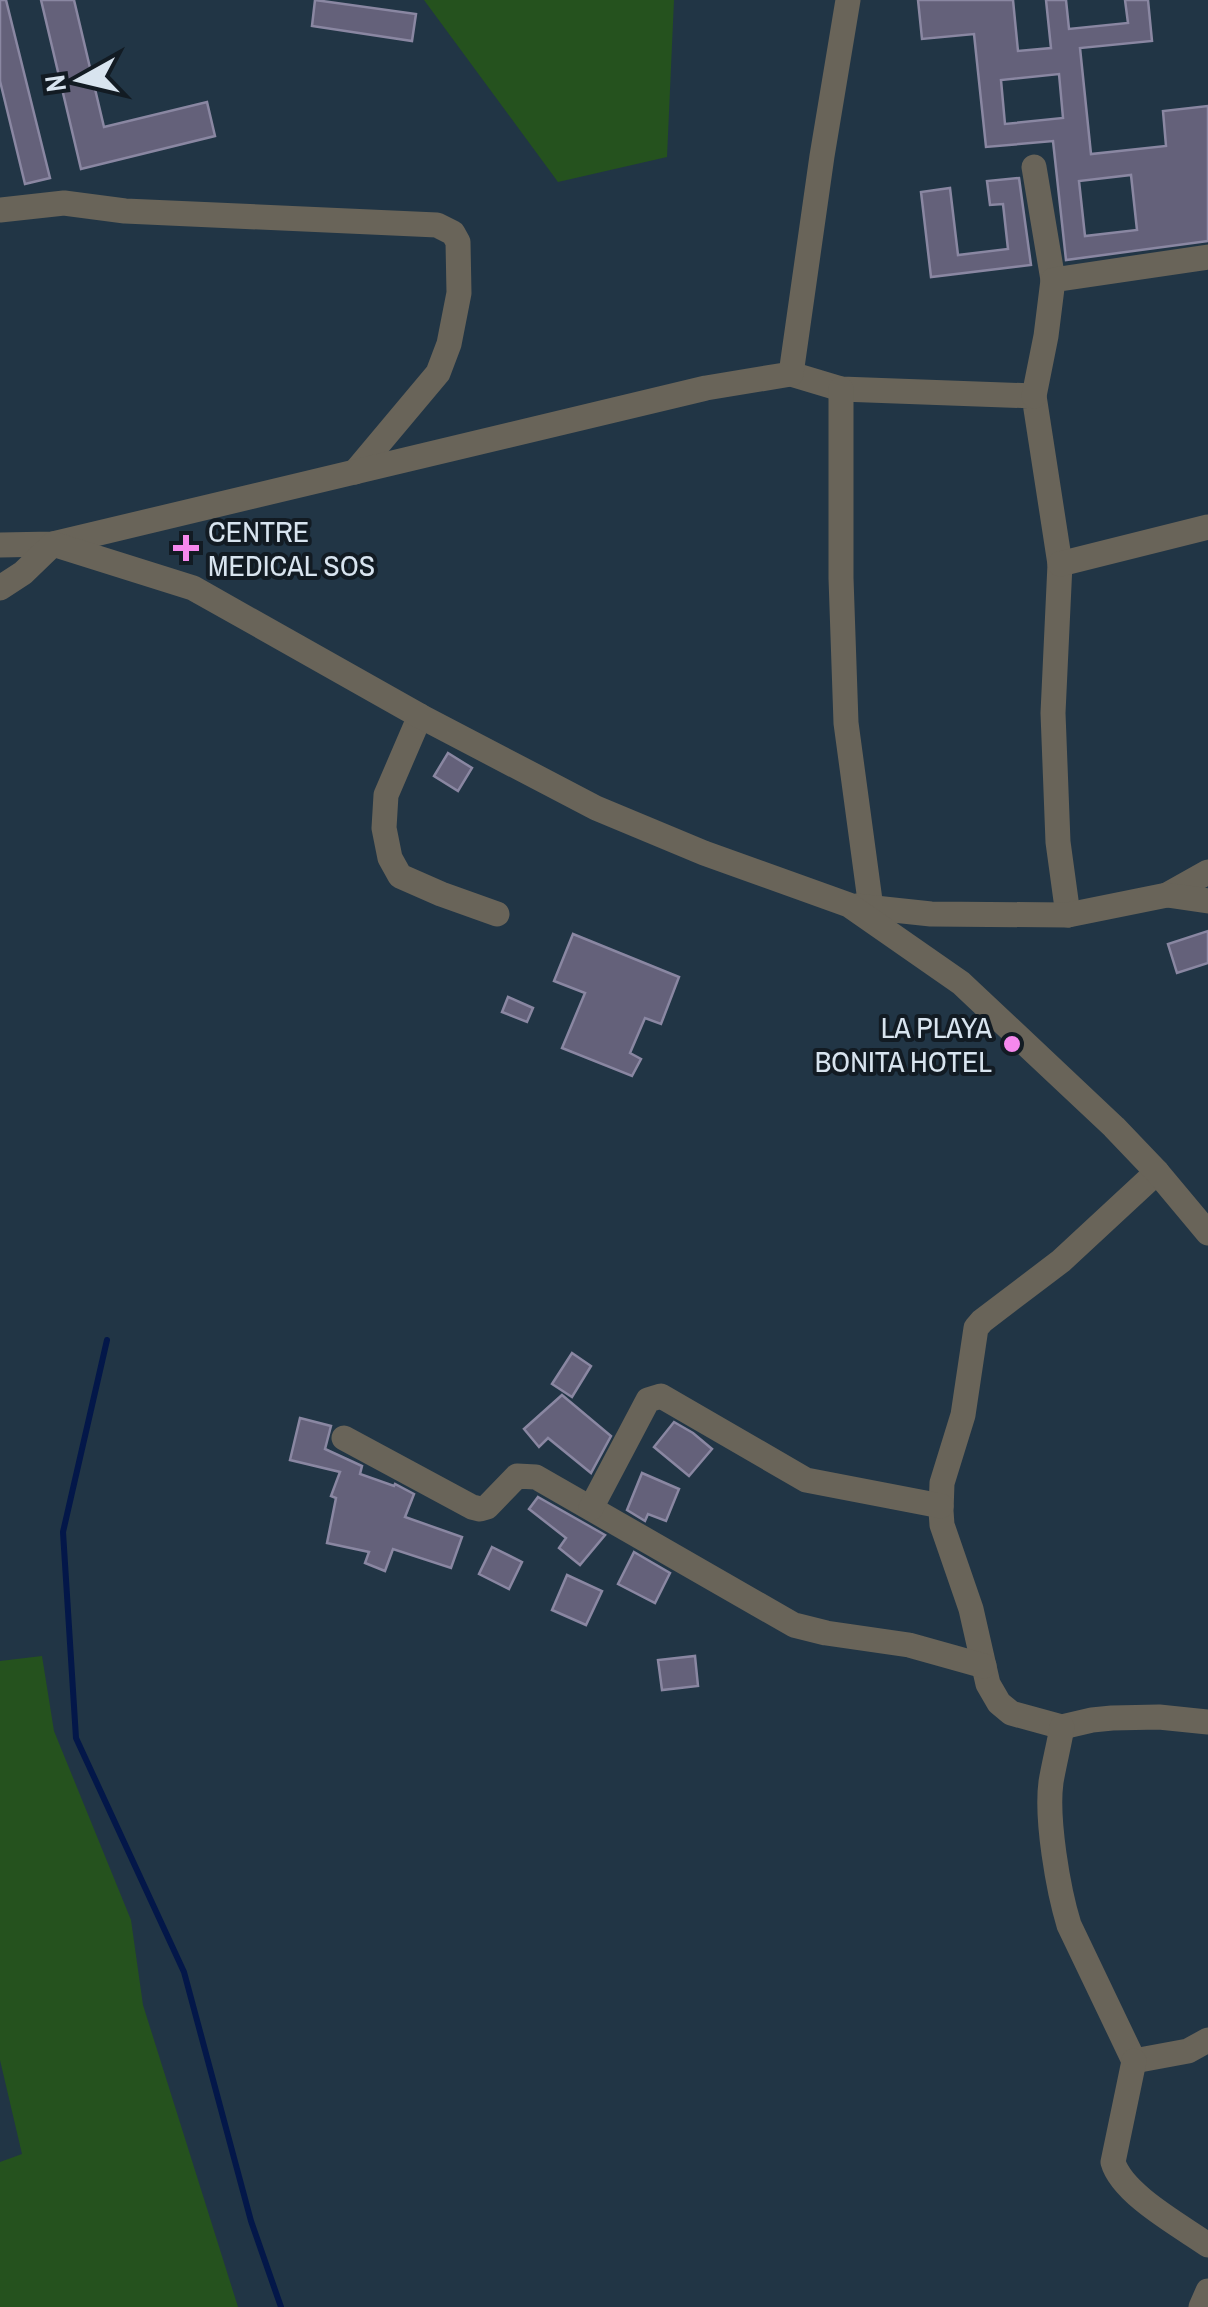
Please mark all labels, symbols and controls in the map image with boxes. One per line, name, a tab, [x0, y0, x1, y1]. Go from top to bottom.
north arrow	[30, 30, 130, 130]
text: N	[35, 73, 75, 94]
place label: CENTRE MEDICAL SOS	[208, 511, 375, 585]
marker: CENTRE MEDICAL SOS	[173, 535, 199, 561]
place label: LA PLAYA BONITA HOTEL	[815, 1007, 993, 1081]
marker: LA PLAYA BONITA HOTEL	[1001, 1033, 1023, 1055]

